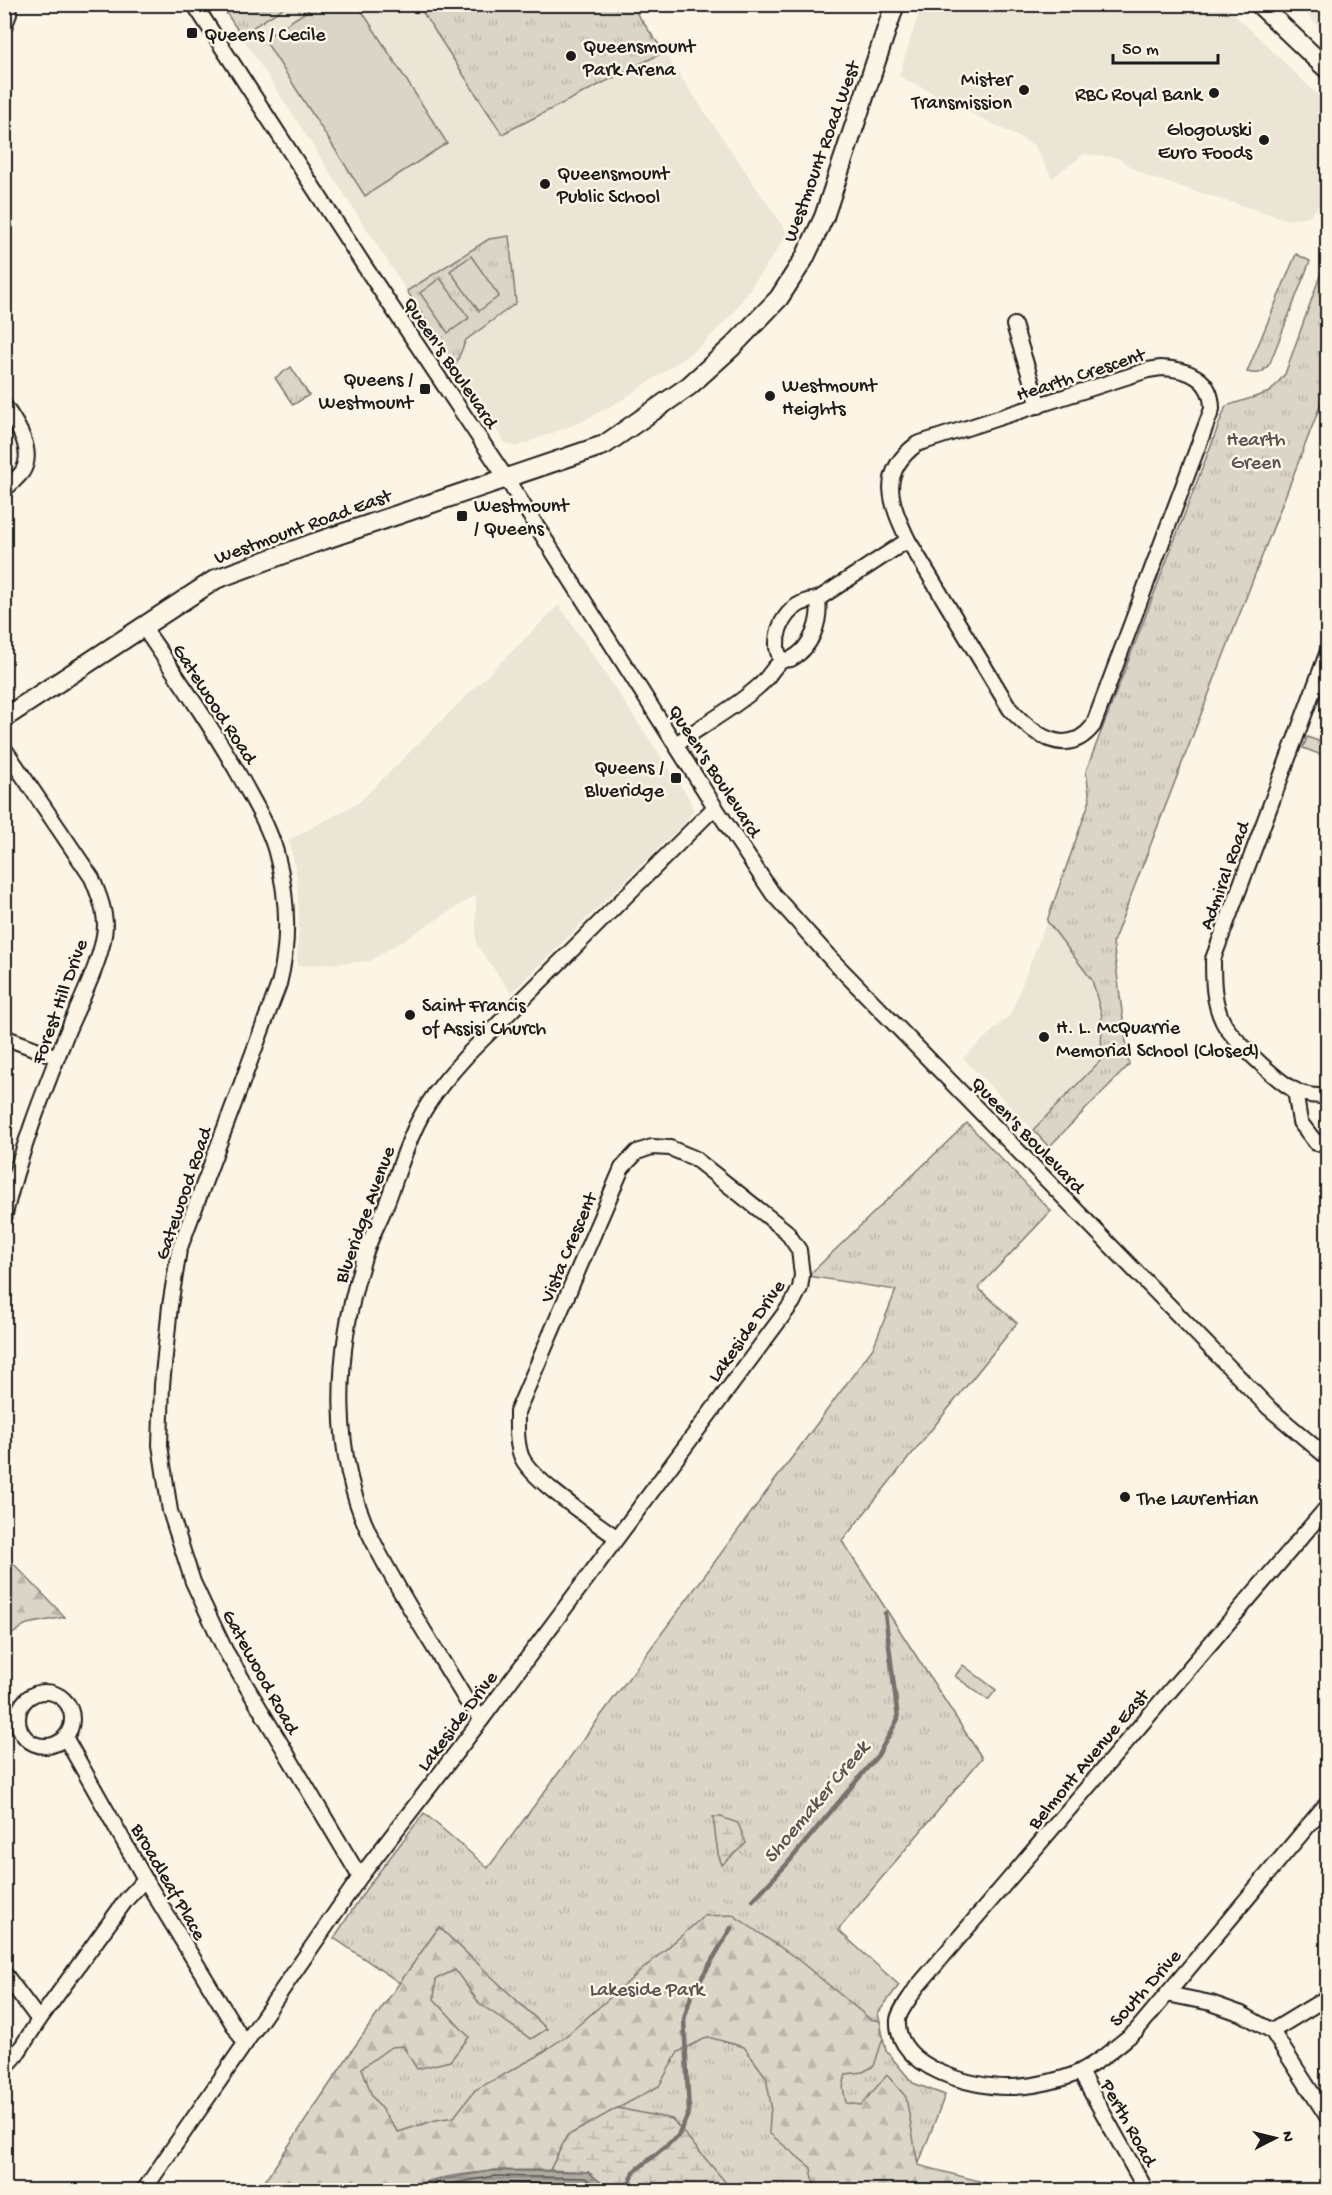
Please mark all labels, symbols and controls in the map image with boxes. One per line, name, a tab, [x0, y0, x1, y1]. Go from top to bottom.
place label: Queens / Cecile	[204, 25, 326, 48]
marker: Queens / Cecile	[185, 26, 199, 40]
scale bar	[1113, 27, 1218, 65]
place label: Queensmount Park Arena	[582, 37, 697, 83]
text: 50 m	[1122, 40, 1159, 61]
marker: Queensmount Park Arena	[564, 49, 578, 63]
street label: Westmount Road West	[780, 57, 867, 246]
place label: Mister Transmission	[911, 70, 1014, 116]
marker: Mister Transmission	[1017, 83, 1031, 97]
place label: RBC Royal Bank	[1075, 85, 1204, 108]
marker: RBC Royal Bank	[1207, 86, 1221, 100]
place label: Glogowski Euro Foods	[1158, 120, 1253, 166]
marker: Glogowski Euro Foods	[1257, 133, 1271, 147]
place label: Queensmount Public School	[556, 164, 671, 210]
marker: Queensmount Public School	[538, 177, 552, 191]
street label: Queen's Boulevard	[397, 294, 503, 436]
street label: Hearth Crescent	[1014, 344, 1150, 408]
place label: Queens / Westmount	[319, 370, 415, 416]
place label: Westmount Heights	[782, 376, 878, 422]
marker: Queens / Westmount	[418, 382, 432, 396]
marker: Westmount Heights	[763, 389, 777, 403]
park label: Hearth Green	[1227, 430, 1286, 476]
street label: Westmount Road East	[212, 485, 397, 571]
place label: Westmount / Queens	[474, 496, 570, 542]
marker: Westmount / Queens	[455, 509, 469, 523]
street label: Gatewood Road	[166, 641, 262, 771]
street label: Queen's Boulevard	[662, 701, 766, 844]
place label: Queens / Blueridge	[584, 758, 665, 804]
marker: Queens / Blueridge	[669, 771, 683, 785]
street label: Admiral Road	[1196, 817, 1257, 933]
street label: Forest Hill Drive	[28, 936, 95, 1069]
place label: Saint Francis of Assisi Church	[422, 996, 546, 1042]
marker: Saint Francis of Assisi Church	[403, 1008, 417, 1022]
place label: H. L. McQuarrie Memorial School (Closed)	[1056, 1018, 1260, 1064]
marker: H. L. McQuarrie Memorial School (Closed)	[1037, 1030, 1051, 1044]
street label: Queen's Boulevard	[965, 1073, 1090, 1201]
street label: Gatewood Road	[152, 1123, 219, 1263]
street label: Blueridge Avenue	[331, 1143, 402, 1288]
street label: Vista Crescent	[536, 1188, 604, 1308]
street label: Lakeside Drive	[704, 1276, 792, 1388]
place label: The Laurentian	[1136, 1489, 1259, 1512]
marker: The Laurentian	[1118, 1490, 1132, 1504]
street label: Gatewood Road	[215, 1607, 304, 1741]
street label: Lakeside Drive	[414, 1667, 504, 1777]
street label: Belmont Avenue East	[1024, 1684, 1156, 1836]
water label: Shoemaker Creek	[759, 1735, 878, 1869]
street label: Broadleaf Place	[124, 1819, 210, 1946]
street label: South Drive	[1106, 1945, 1188, 2033]
park label: Lakeside Park	[590, 1980, 706, 2003]
street label: Perth Road	[1093, 2075, 1161, 2173]
north arrow	[1245, 2108, 1305, 2168]
text: N	[1276, 2130, 1297, 2143]

